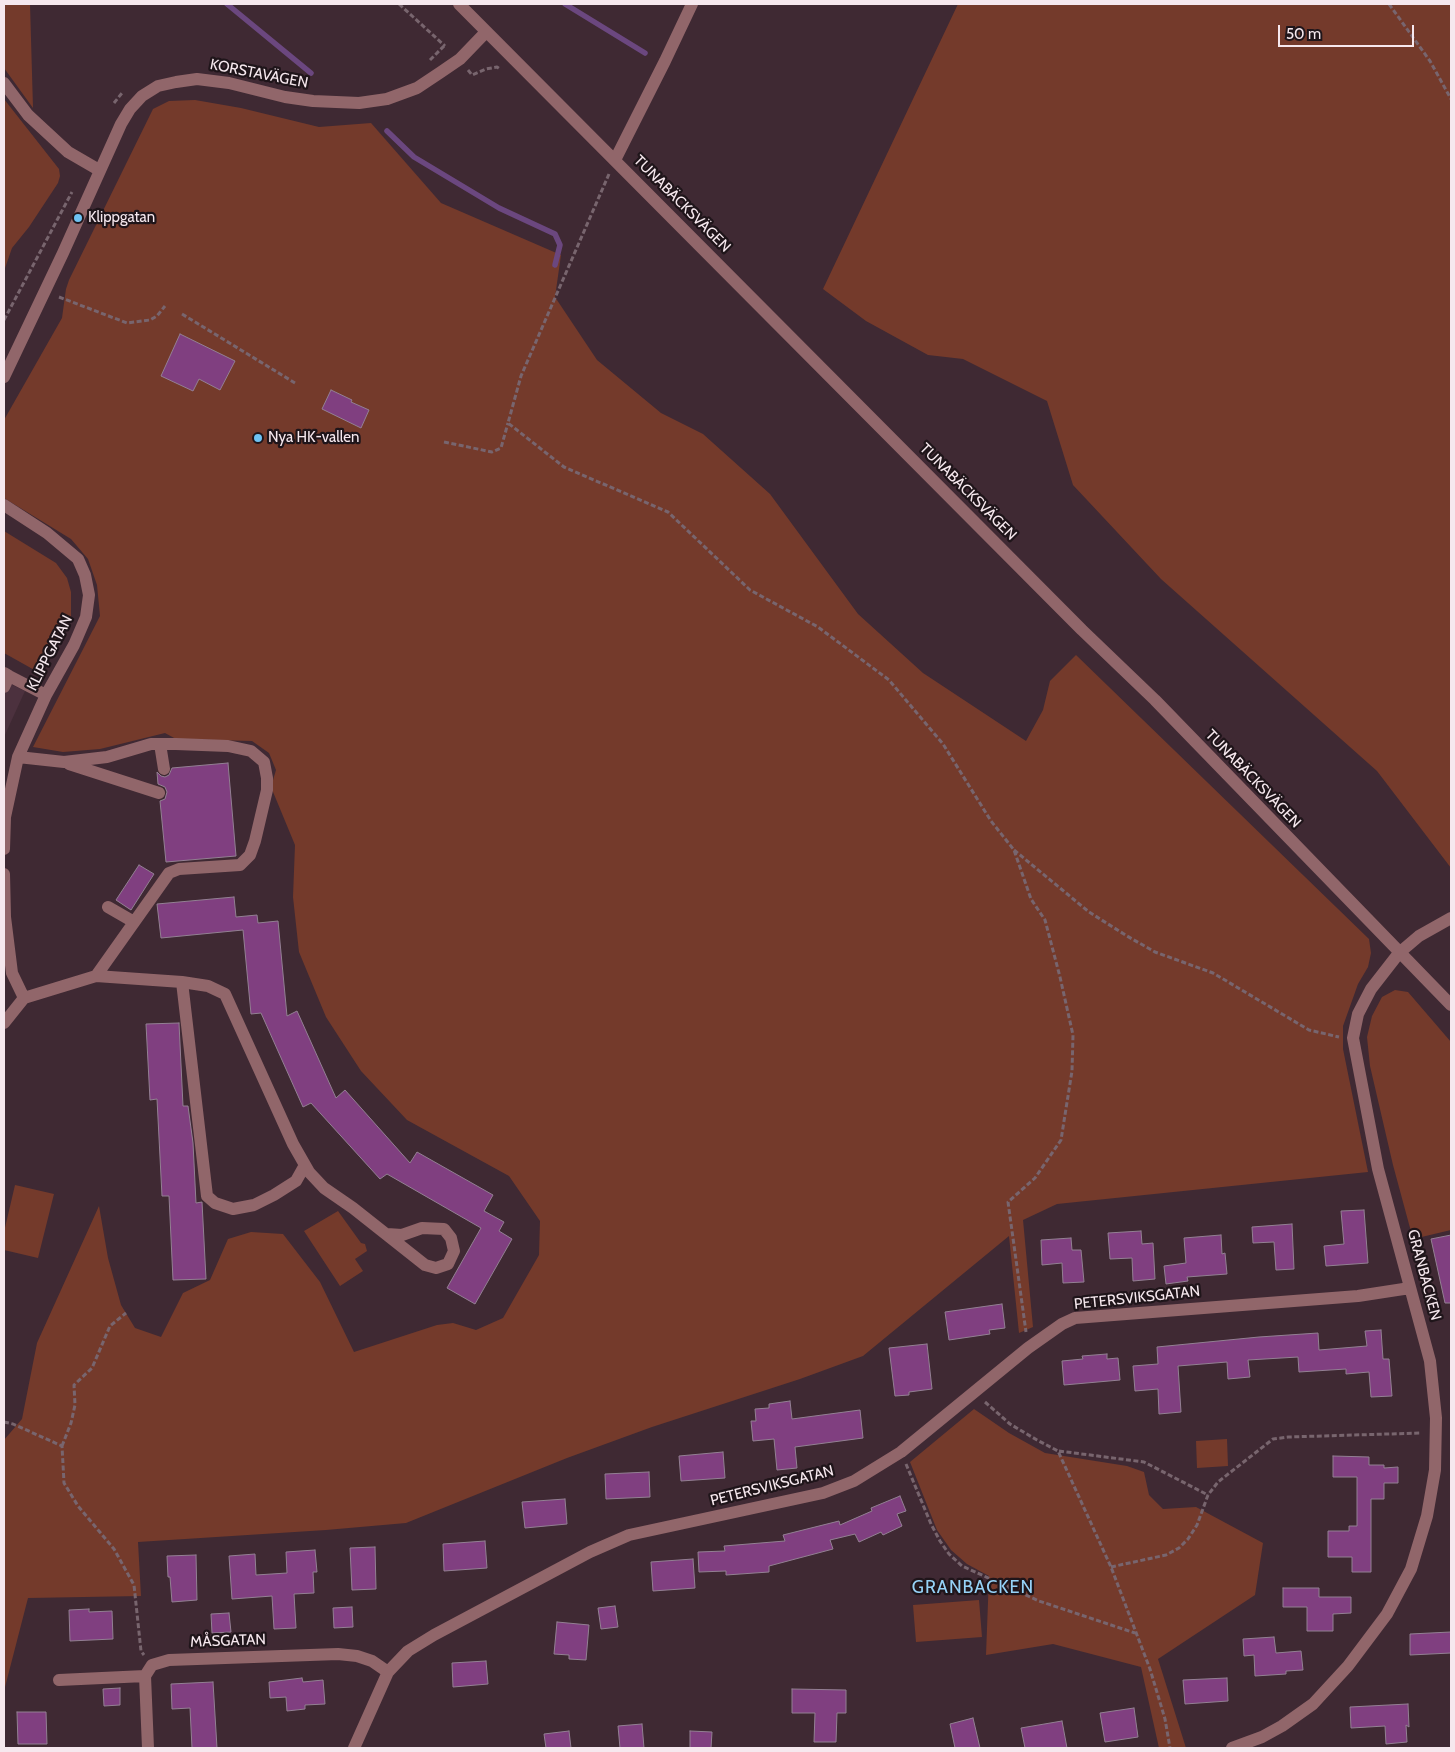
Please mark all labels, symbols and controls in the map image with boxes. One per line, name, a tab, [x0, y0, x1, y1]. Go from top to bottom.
scale bar	[1280, 15, 1416, 47]
text: 50 m	[1286, 25, 1321, 43]
street label: KORSTAVÄGEN	[208, 56, 310, 92]
street label: TUNABÄCKSVÄGEN	[630, 152, 734, 256]
place label: Klippgatan	[88, 209, 155, 227]
marker: Klippgatan	[72, 212, 84, 224]
place label: Nya HK-vallen	[268, 429, 359, 447]
marker: Nya HK-vallen	[252, 432, 264, 444]
street label: TUNABÄCKSVÄGEN	[916, 440, 1020, 544]
street label: KLIPPGATAN	[23, 612, 77, 694]
street label: TUNABÄCKSVÄGEN	[1202, 726, 1304, 832]
street label: GRANBACKEN	[1403, 1227, 1445, 1323]
street label: PETERSVIKSGATAN	[1073, 1282, 1201, 1314]
street label: PETERSVIKSGATAN	[708, 1462, 836, 1510]
district label: GRANBACKEN	[911, 1577, 1035, 1599]
street label: MÅSGATAN	[190, 1631, 266, 1651]

